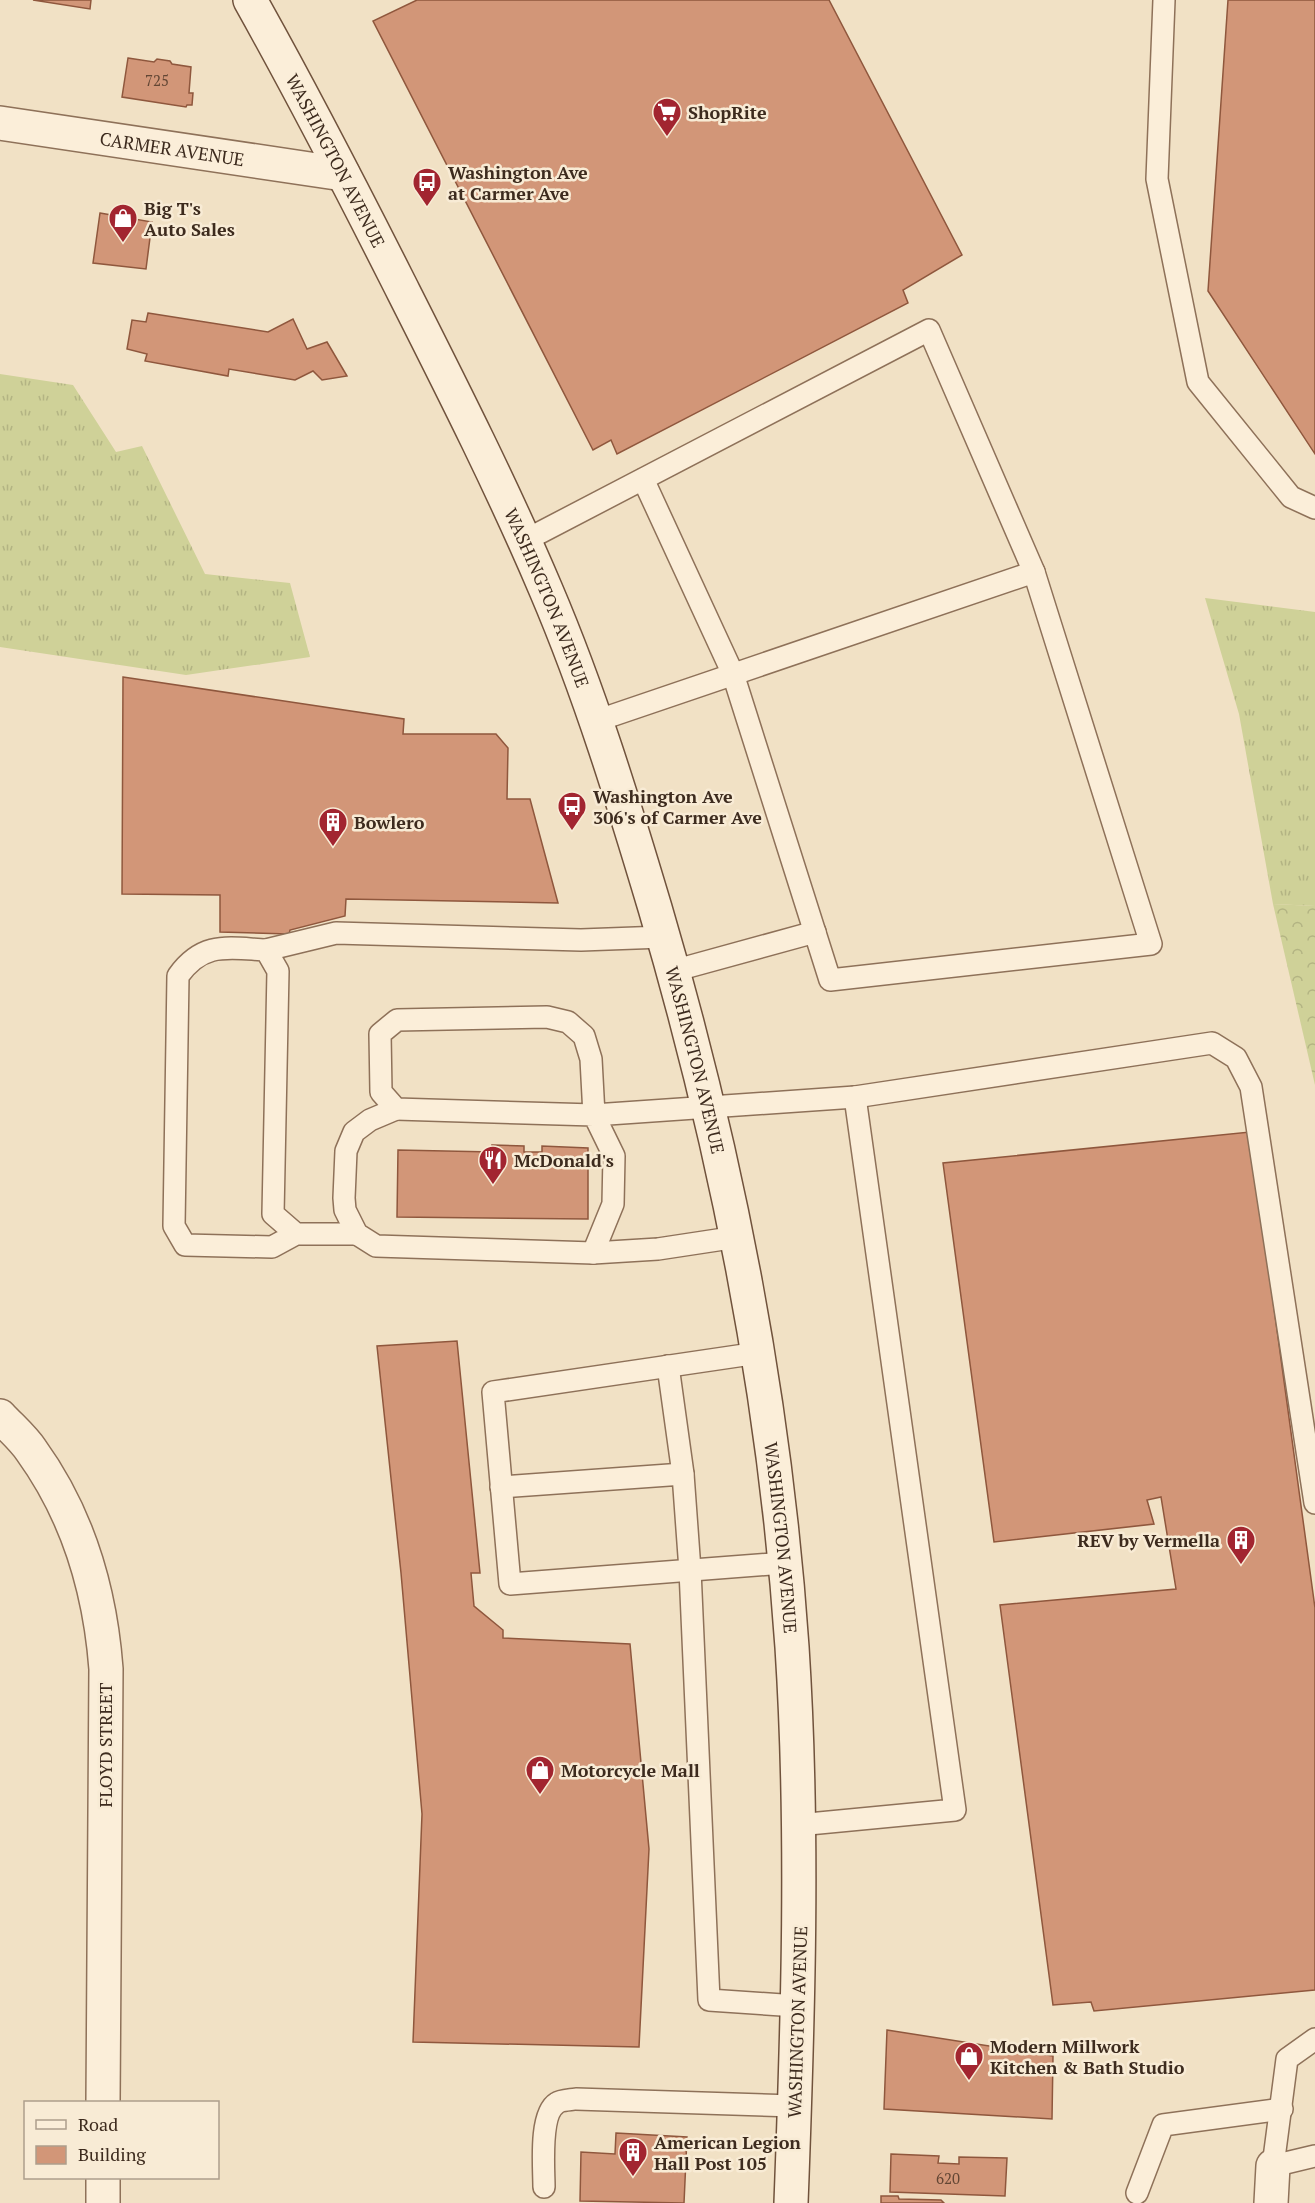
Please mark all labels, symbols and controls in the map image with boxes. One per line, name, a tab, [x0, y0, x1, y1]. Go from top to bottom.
street label: WASHINGTON AVENUE	[281, 69, 391, 251]
house number: 725	[145, 70, 169, 90]
supermarket icon: ShopRite	[651, 96, 683, 138]
place label: ShopRite	[688, 100, 767, 124]
street label: CARMER AVENUE	[98, 126, 246, 171]
place label: Washington Ave at Carmer Ave	[448, 160, 588, 205]
bus stop icon: Washington Ave at Carmer Ave	[411, 166, 443, 208]
place label: Big T's Auto Sales	[144, 196, 235, 241]
shop icon: Big T's Auto Sales	[107, 202, 139, 244]
street label: WASHINGTON AVENUE	[499, 504, 595, 691]
place label: Washington Ave 306's of Carmer Ave	[593, 784, 762, 829]
bus stop icon: Washington Ave 306's of Carmer Ave	[556, 790, 588, 832]
building icon: Bowlero	[317, 806, 349, 848]
place label: Bowlero	[354, 810, 425, 834]
street label: WASHINGTON AVENUE	[660, 964, 731, 1156]
restaurant icon: McDonald's	[477, 1144, 509, 1186]
place label: McDonald's	[514, 1148, 614, 1172]
street label: WASHINGTON AVENUE	[759, 1441, 803, 1634]
building icon: REV by Vermella	[1225, 1524, 1257, 1566]
place label: REV by Vermella	[1077, 1528, 1220, 1552]
street label: FLOYD STREET	[93, 1683, 117, 1807]
shop icon: Motorcycle Mall	[524, 1754, 556, 1796]
place label: Motorcycle Mall	[561, 1758, 700, 1782]
street label: WASHINGTON AVENUE	[782, 1925, 812, 2119]
place label: Modern Millwork Kitchen & Bath Studio	[990, 2034, 1185, 2079]
shop icon: Modern Millwork Kitchen & Bath Studio	[953, 2040, 985, 2082]
legend	[24, 2101, 219, 2179]
text: Road	[78, 2112, 118, 2136]
place label: American Legion Hall Post 105	[654, 2130, 801, 2175]
building icon: American Legion Hall Post 105	[617, 2136, 649, 2178]
text: Building	[78, 2142, 146, 2166]
house number: 620	[936, 2168, 960, 2188]

